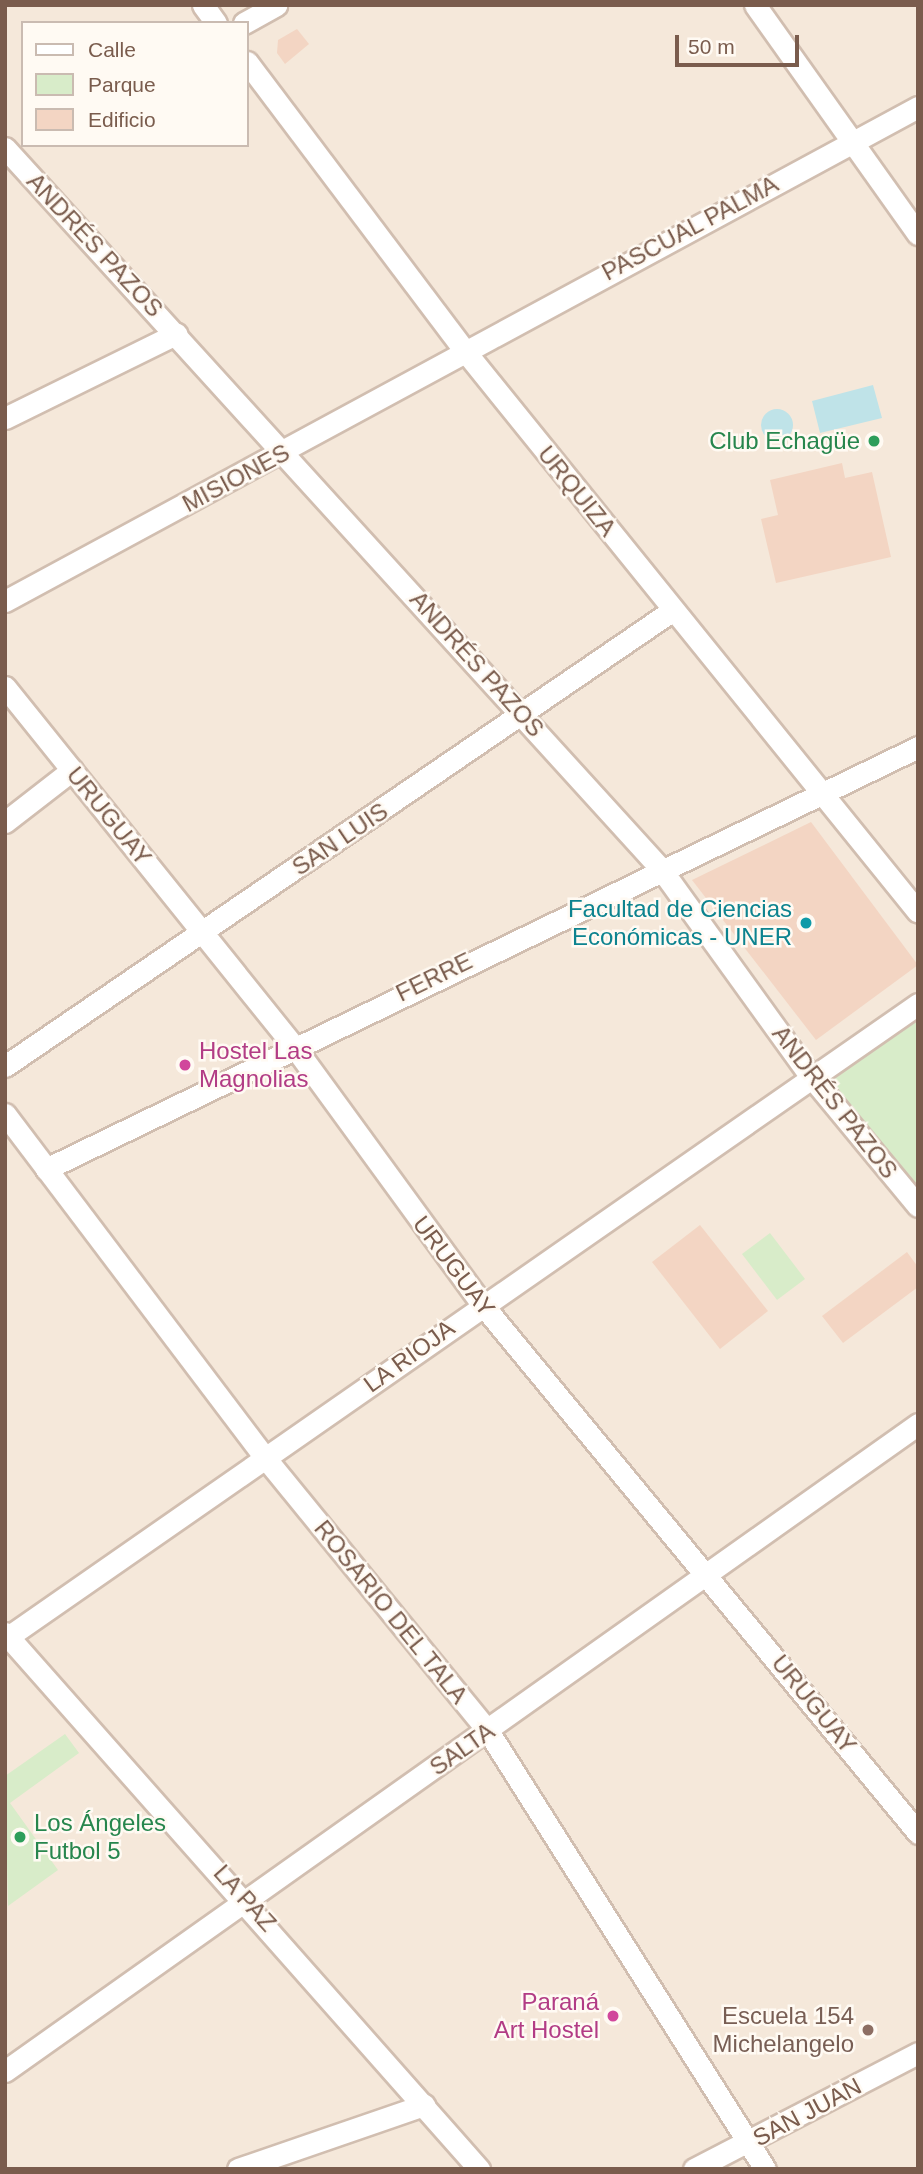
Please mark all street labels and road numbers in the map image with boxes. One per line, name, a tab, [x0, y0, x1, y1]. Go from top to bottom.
street label: ANDRÉS PAZOS	[21, 167, 169, 323]
street label: PASCUAL PALMA	[596, 169, 784, 287]
street label: MISIONES	[177, 438, 295, 518]
street label: URQUIZA	[532, 440, 622, 542]
street label: ANDRÉS PAZOS	[404, 585, 550, 743]
street label: URUGUAY	[61, 761, 157, 871]
street label: SAN LUIS	[287, 796, 393, 882]
street label: FERRE	[391, 946, 477, 1008]
street label: ANDRÉS PAZOS	[766, 1020, 904, 1184]
street label: URUGUAY	[407, 1210, 501, 1322]
street label: LA RIOJA	[357, 1313, 461, 1399]
street label: ROSARIO DEL TALA	[308, 1514, 474, 1710]
street label: URUGUAY	[766, 1649, 862, 1759]
street label: SALTA	[424, 1716, 500, 1782]
street label: LA PAZ	[207, 1858, 283, 1938]
street label: SAN JUAN	[748, 2071, 866, 2153]

